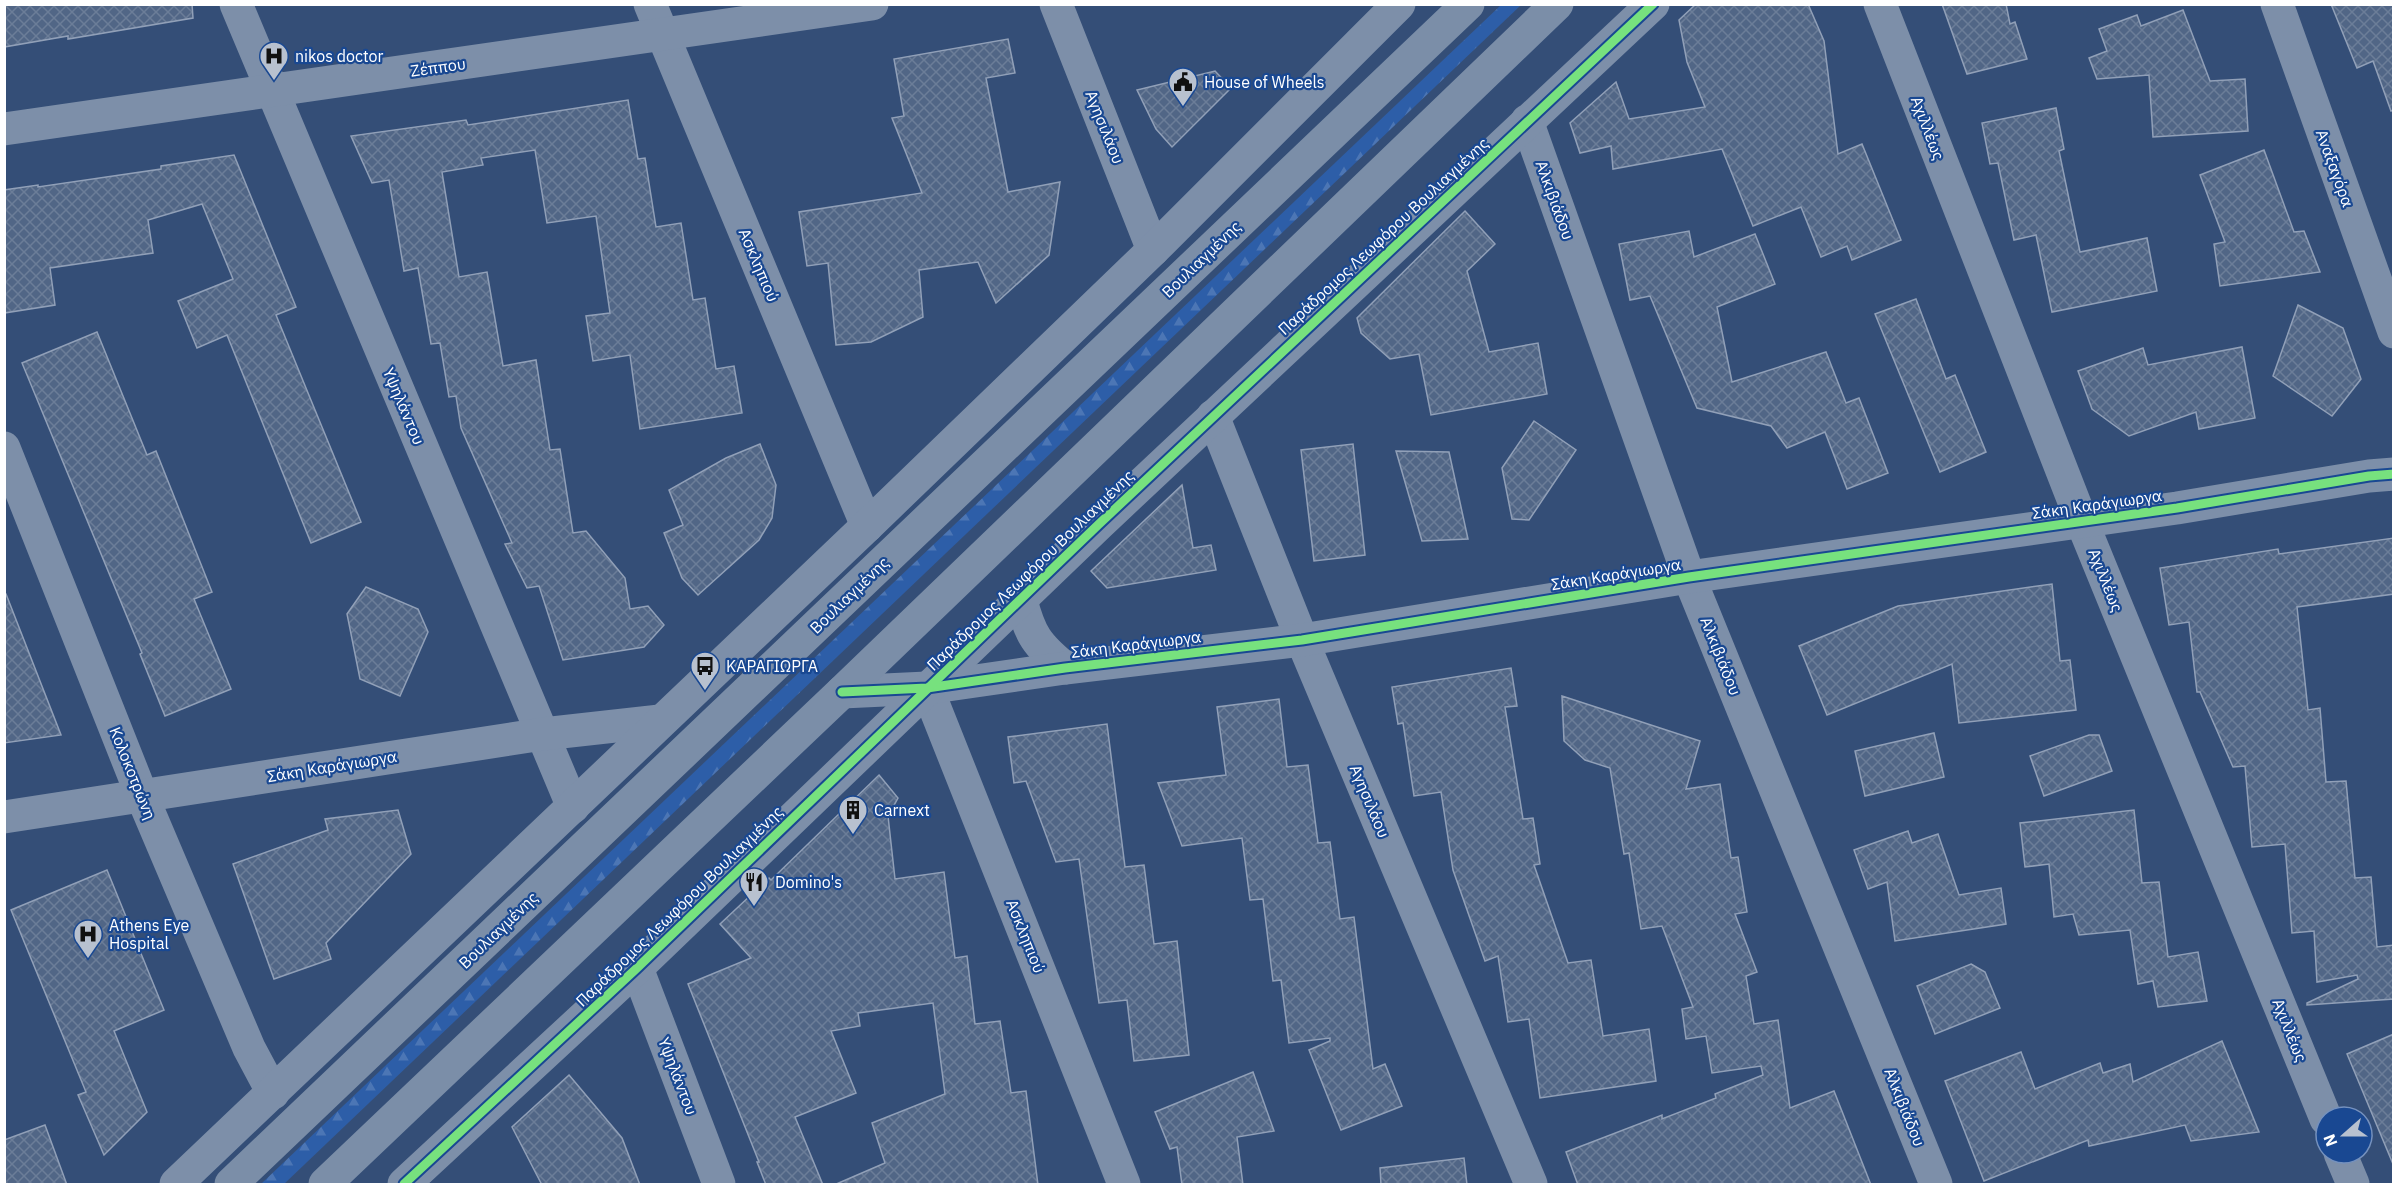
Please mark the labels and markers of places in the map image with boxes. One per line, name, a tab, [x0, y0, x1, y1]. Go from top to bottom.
hospital icon: nikos doctor	[258, 40, 290, 82]
place label: nikos doctor	[295, 46, 384, 66]
public building icon: House of Wheels	[1167, 66, 1199, 108]
place label: House of Wheels	[1204, 72, 1325, 92]
bus stop icon: ΚΑΡΑΓΙΩΡΓΑ	[689, 650, 721, 692]
place label: ΚΑΡΑΓΙΩΡΓΑ	[726, 656, 818, 676]
building icon: Carnext	[837, 794, 869, 836]
place label: Carnext	[874, 800, 930, 820]
restaurant icon: Domino's	[738, 866, 770, 908]
place label: Domino's	[775, 872, 842, 892]
place label: Athens Eye Hospital	[109, 915, 190, 953]
hospital icon: Athens Eye Hospital	[72, 918, 104, 960]

